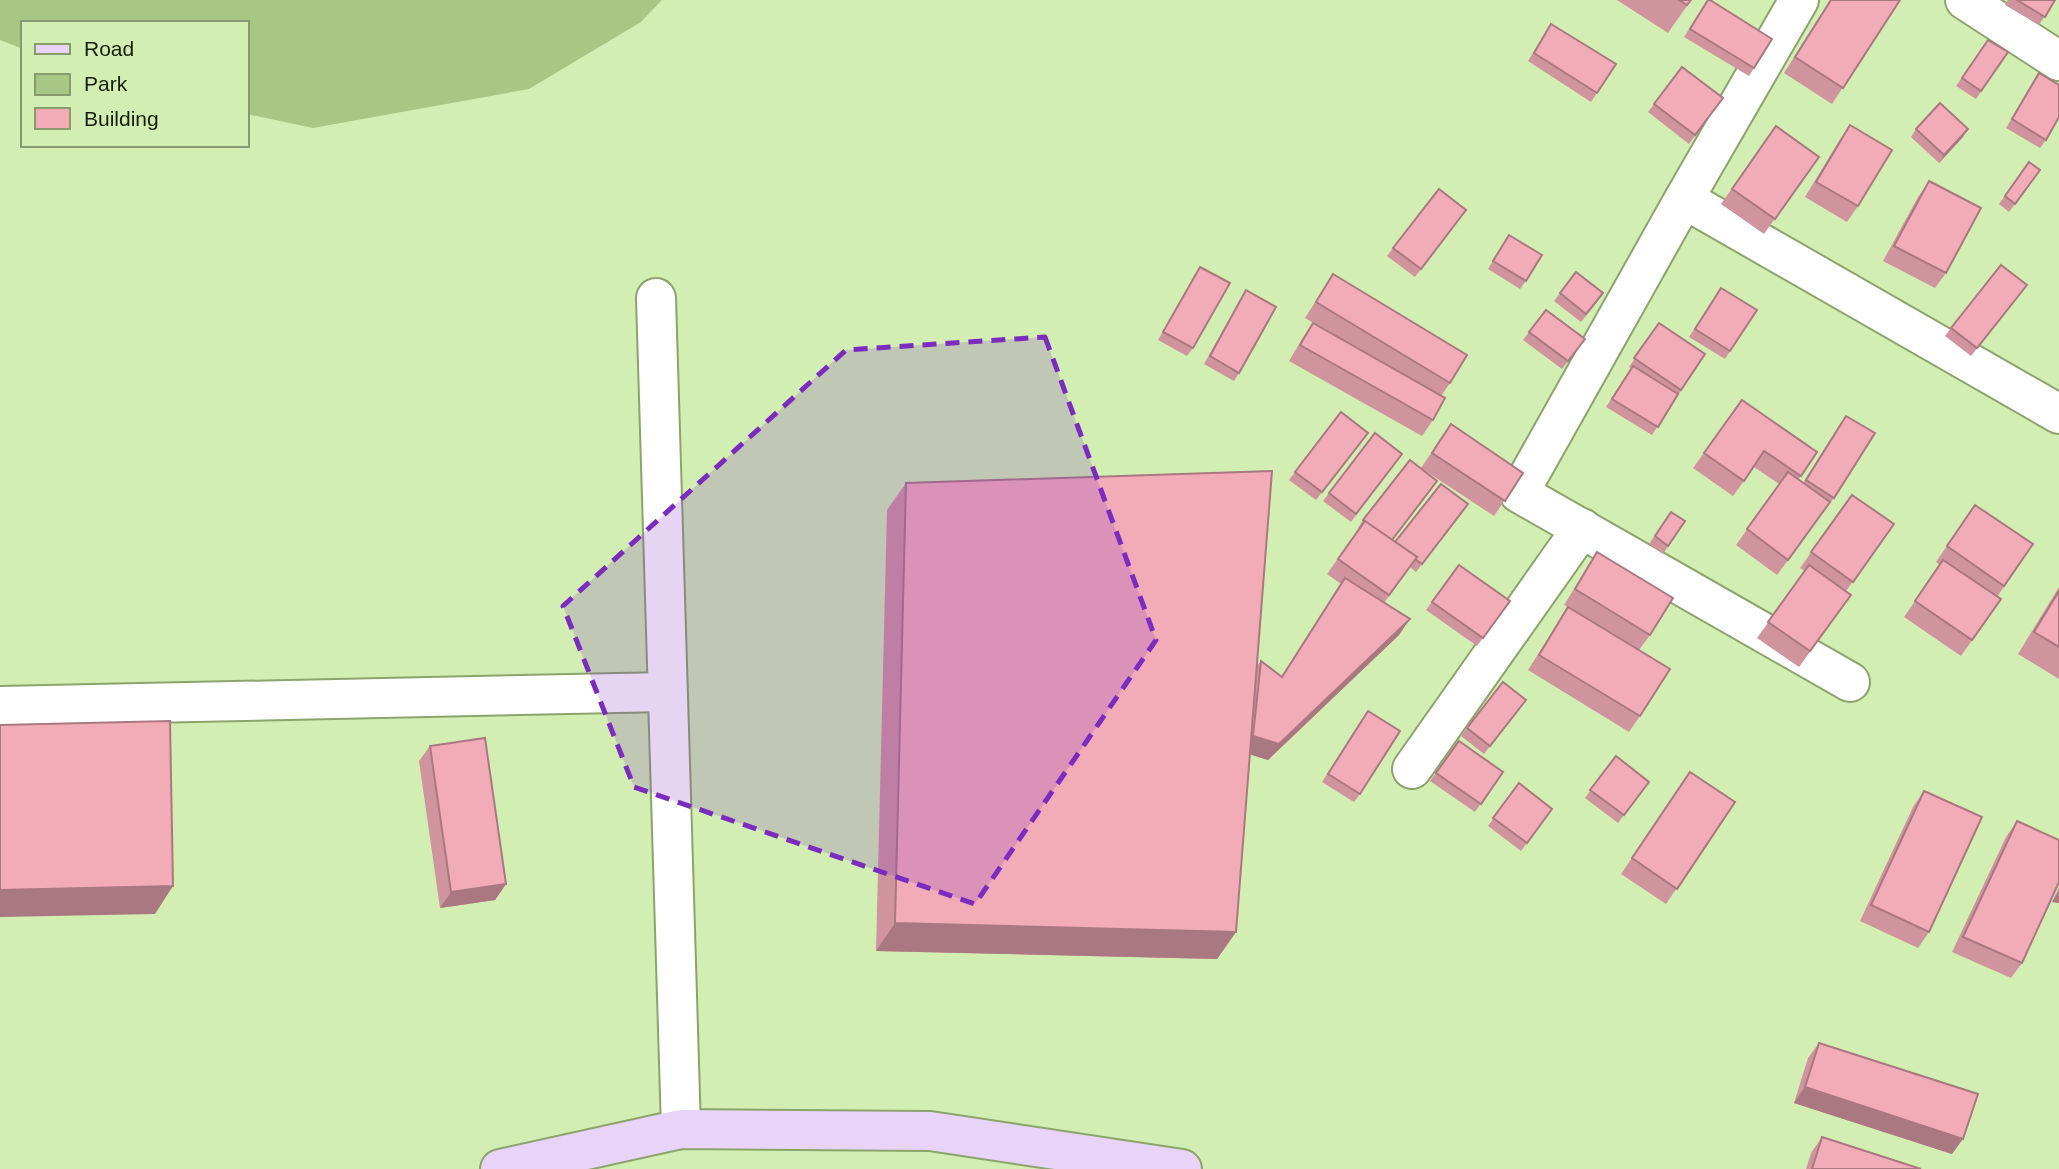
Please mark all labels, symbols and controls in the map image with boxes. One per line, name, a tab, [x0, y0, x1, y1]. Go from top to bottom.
legend	[21, 21, 248, 147]
text: Road	[84, 37, 134, 60]
text: Park	[84, 72, 128, 95]
text: Building	[84, 107, 159, 130]

